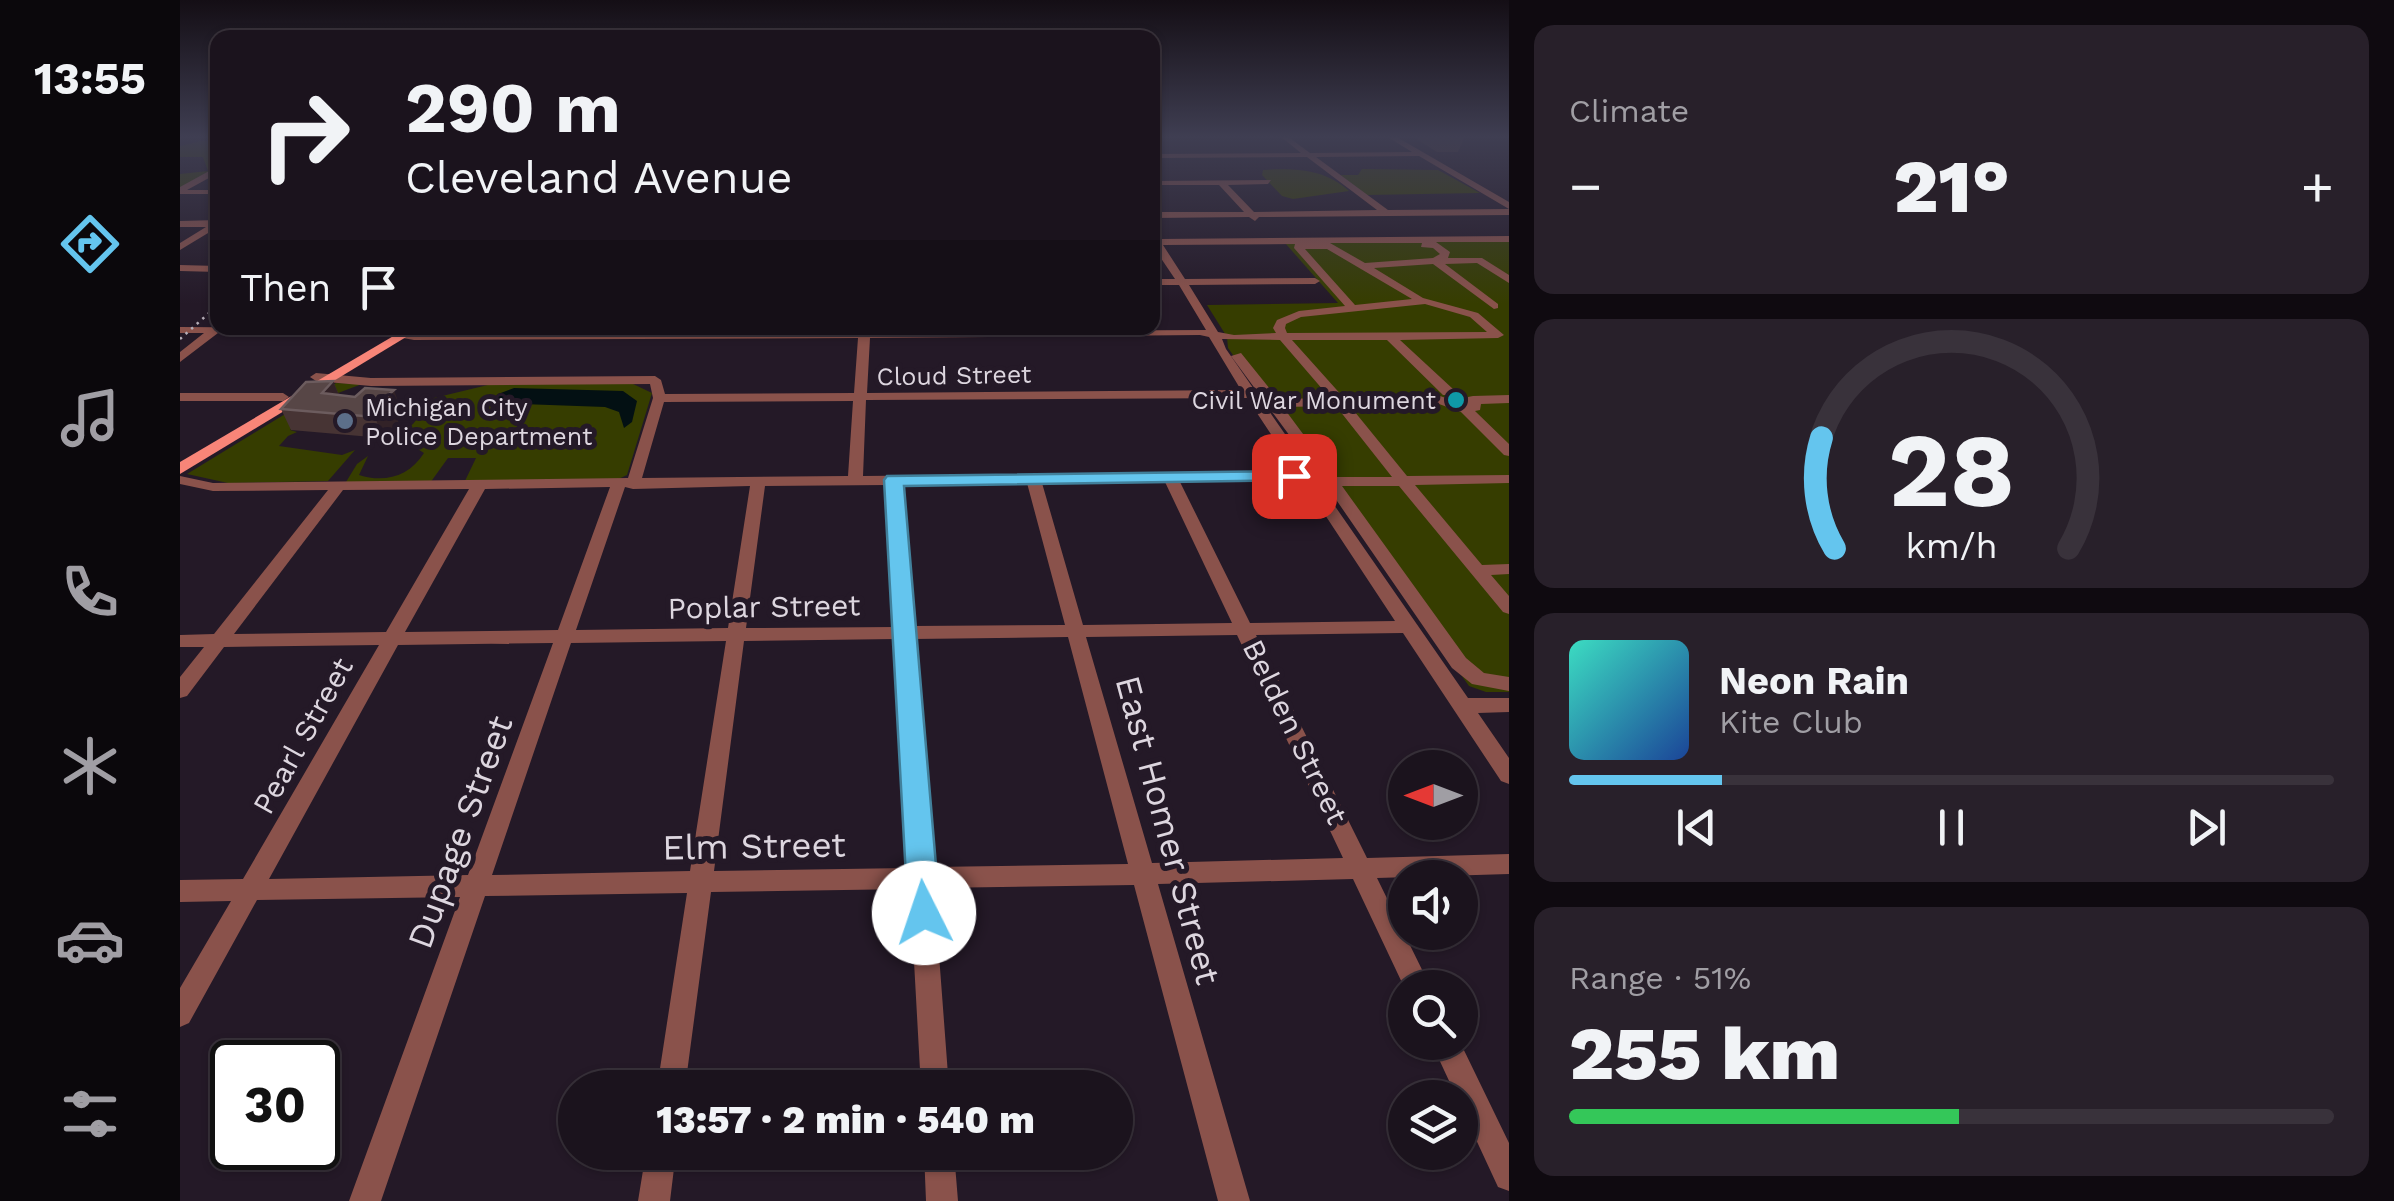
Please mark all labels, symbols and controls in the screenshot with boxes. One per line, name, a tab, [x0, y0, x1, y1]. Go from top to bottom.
text: 13:55	[34, 52, 146, 105]
text: 290 m	[405, 67, 621, 149]
icon: right	[240, 70, 370, 200]
text: Climate	[1569, 92, 1689, 130]
text: 21°	[1893, 142, 2010, 230]
text: Cleveland Avenue	[405, 151, 792, 204]
text: −	[1569, 154, 1602, 218]
text: +	[2301, 154, 2334, 218]
icon: directions	[55, 209, 125, 279]
icon: arrive	[351, 260, 406, 315]
text: Then	[240, 266, 331, 310]
street label: Cloud Street	[876, 360, 1032, 391]
icon: music	[55, 383, 125, 453]
place label: Civil War Monument	[1191, 386, 1437, 415]
marker: Civil War Monument	[1445, 389, 1467, 411]
place label: Michigan City Police Department	[365, 393, 593, 451]
text: 28	[1888, 409, 2015, 531]
marker: Michigan City Police Department	[334, 410, 356, 432]
pin	[1252, 434, 1337, 519]
icon: arrive	[1267, 449, 1322, 504]
text: km/h	[1905, 525, 1998, 567]
icon: phone	[55, 557, 125, 627]
street label: Poplar Street	[667, 587, 861, 626]
street label: Belden Street	[1236, 634, 1355, 830]
street label: Pearl Street	[245, 651, 360, 820]
text: Neon Rain	[1719, 659, 1909, 703]
street label: East Homer Street	[1107, 671, 1230, 989]
text: Kite Club	[1719, 703, 1863, 741]
street label: Dupage Street	[398, 710, 522, 954]
icon: climate	[55, 731, 125, 801]
north arrow	[1388, 750, 1478, 840]
map controls	[1388, 750, 1478, 1170]
icon: previous	[1669, 800, 1724, 855]
icon: pause	[1924, 800, 1979, 855]
icon: next	[2179, 800, 2234, 855]
street label: Elm Street	[662, 823, 847, 869]
button: sound	[1388, 860, 1478, 950]
position arrow	[872, 861, 976, 965]
icon: car	[55, 905, 125, 975]
text: Range · 51%	[1569, 959, 1751, 997]
button: search	[1388, 970, 1478, 1060]
text: 255 km	[1569, 1009, 1840, 1097]
speed limit sign: 30	[210, 1040, 340, 1170]
icon: filters	[55, 1079, 125, 1149]
button: layers	[1388, 1080, 1478, 1170]
text: 13:57 · 2 min · 540 m	[656, 1098, 1035, 1142]

